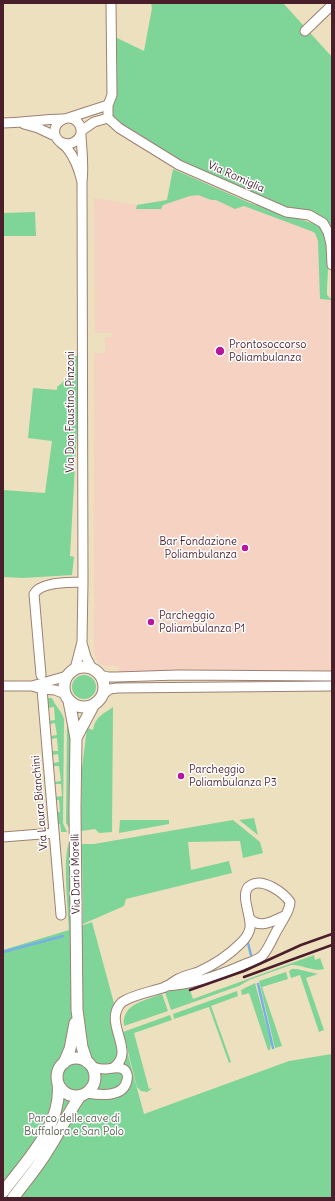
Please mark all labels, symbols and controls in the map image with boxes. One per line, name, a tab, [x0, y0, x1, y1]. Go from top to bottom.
street label: Via Romiglia	[206, 159, 266, 195]
place label: Prontosoccorso Poliambulanza	[229, 338, 306, 364]
marker: Prontosoccorso Poliambulanza	[214, 345, 226, 357]
street label: Via Don Faustino Pinzoni	[64, 351, 78, 473]
place label: Bar Fondazione Poliambulanza	[159, 535, 237, 561]
marker: Bar Fondazione Poliambulanza	[240, 543, 250, 553]
place label: Parcheggio Poliambulanza P1	[159, 609, 245, 635]
marker: Parcheggio Poliambulanza P1	[146, 617, 156, 627]
street label: Via Laura Bianchini	[29, 755, 51, 851]
place label: Parcheggio Poliambulanza P3	[189, 763, 277, 789]
marker: Parcheggio Poliambulanza P3	[176, 771, 186, 781]
street label: Via Dario Morelli	[69, 834, 83, 914]
park label: Parco delle cave di Buffalora e San Polo	[24, 1112, 124, 1138]

